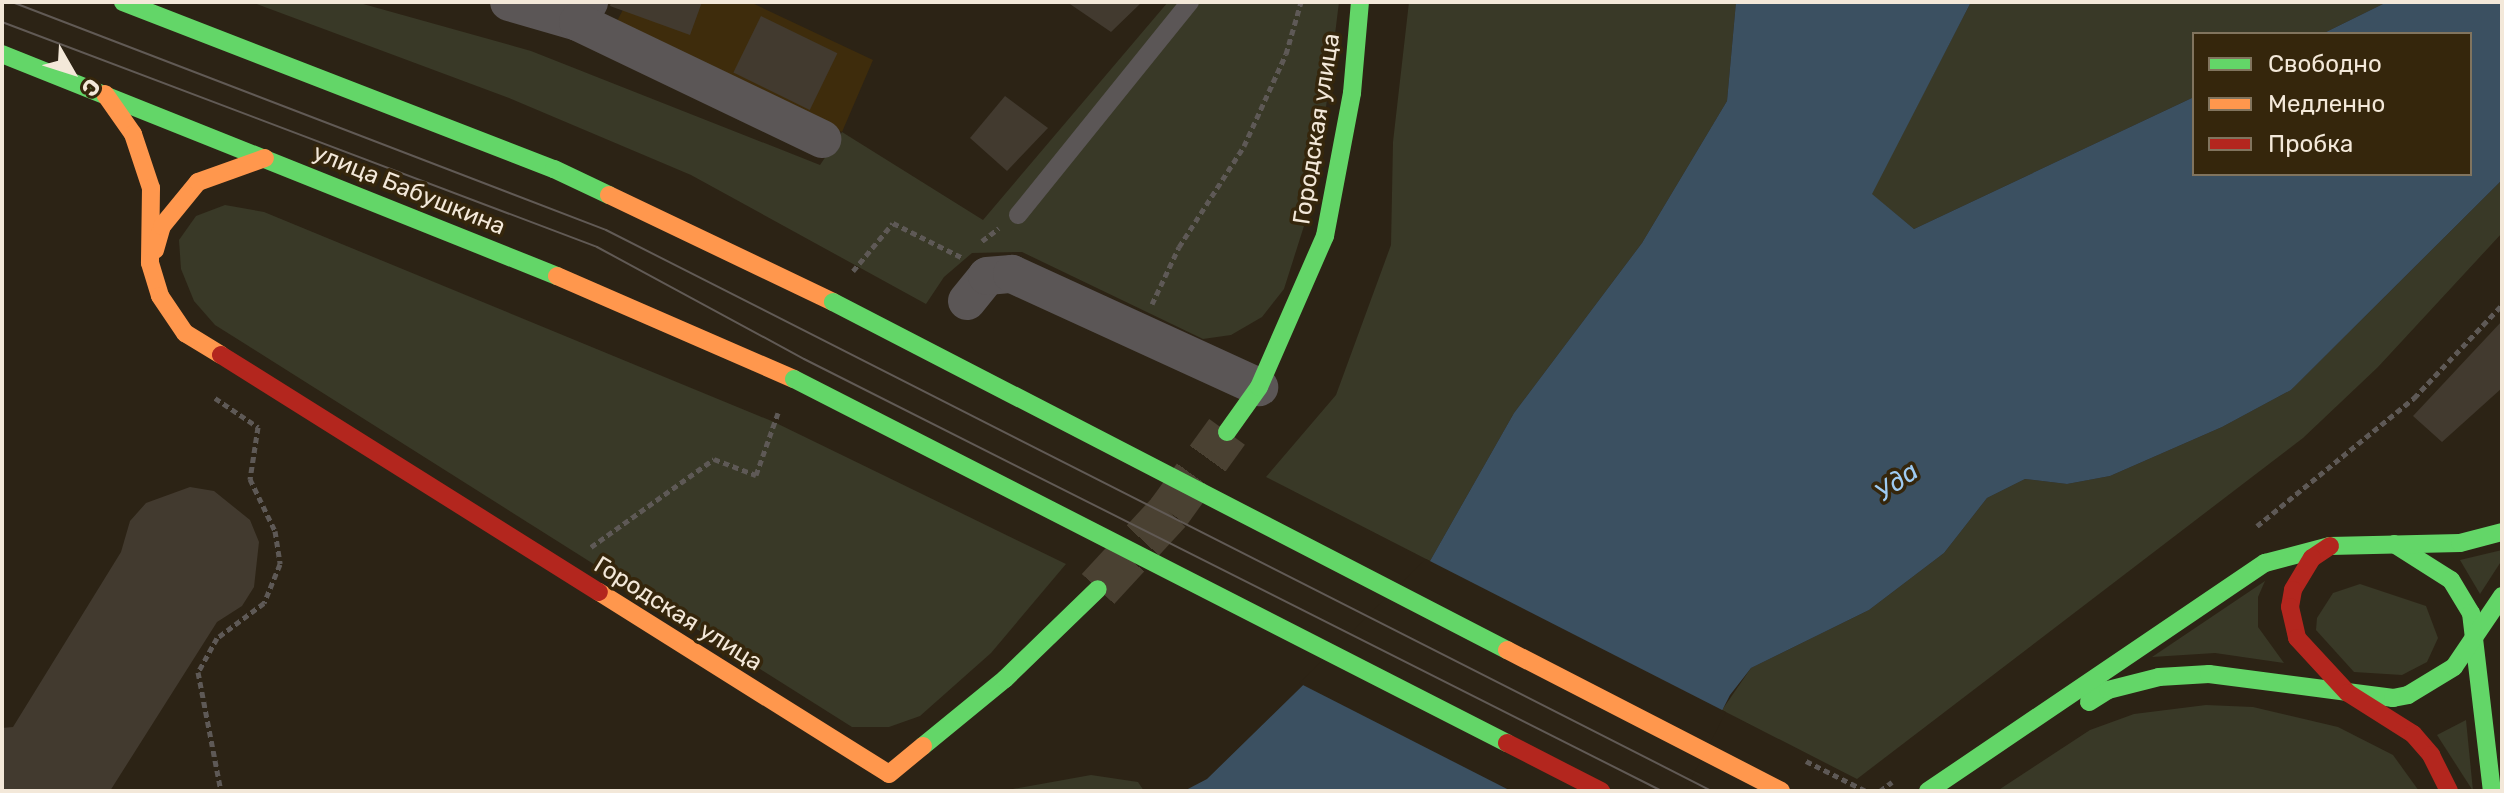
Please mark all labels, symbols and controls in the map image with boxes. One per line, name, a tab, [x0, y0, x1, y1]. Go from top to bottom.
street label: Городская улица	[1288, 31, 1346, 227]
north arrow	[32, 32, 112, 112]
legend	[2192, 32, 2472, 176]
text: Свободно	[2268, 50, 2382, 78]
text: С	[76, 73, 106, 102]
text: Медленно	[2268, 90, 2385, 118]
text: Пробка	[2268, 130, 2353, 158]
street label: улица Бабушкина	[309, 138, 509, 242]
water label: Уда	[1869, 456, 1925, 508]
street label: Городская улица	[588, 551, 768, 677]

